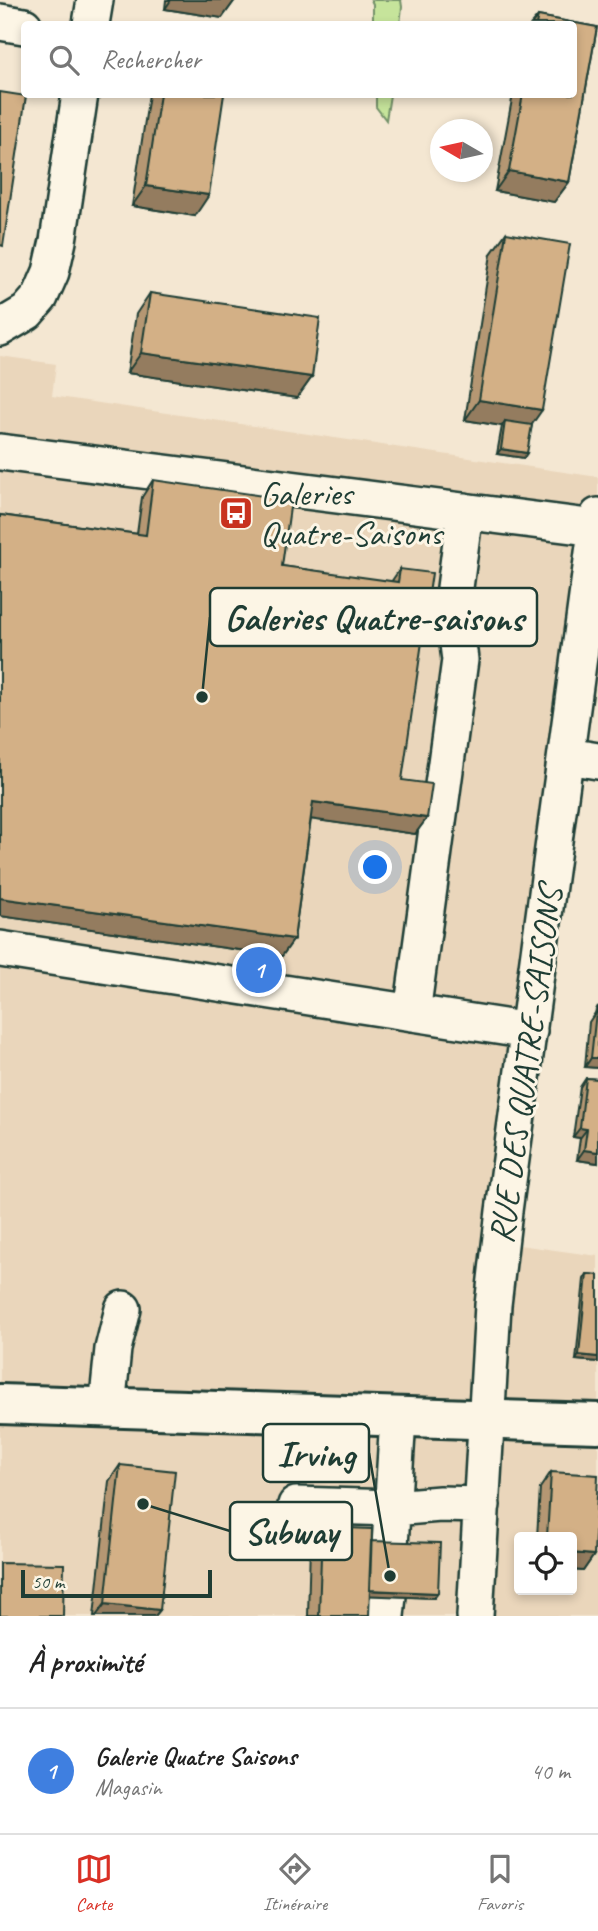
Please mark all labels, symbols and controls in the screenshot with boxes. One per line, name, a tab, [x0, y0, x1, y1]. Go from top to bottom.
search box	[21, 21, 577, 98]
icon: search	[45, 41, 83, 79]
text: Rechercher	[101, 43, 201, 76]
north arrow	[430, 119, 493, 182]
place label: Galeries Quatre-Saisons	[260, 471, 445, 556]
bus stop icon: Galeries Quatre-Saisons	[217, 494, 255, 532]
callout: Galeries Quatre-saisons	[210, 588, 537, 646]
text: Galeries Quatre-saisons	[225, 594, 528, 641]
your location	[358, 850, 392, 884]
street label: RUE DES QUATRE-SAISONS	[478, 877, 574, 1246]
pin: 1	[236, 944, 282, 996]
callout: Irving	[263, 1424, 369, 1482]
text: Irving	[277, 1430, 358, 1477]
callout: Subway	[230, 1502, 352, 1560]
text: Subway	[244, 1508, 341, 1555]
map controls	[514, 1532, 577, 1595]
button: locate	[514, 1532, 577, 1595]
scale bar	[21, 1567, 212, 1599]
text: 50 m	[32, 1570, 64, 1594]
text: À proximité	[28, 1643, 142, 1681]
text: Galerie Quatre Saisons	[95, 1740, 297, 1773]
text: 1	[46, 1757, 56, 1786]
text: 40 m	[531, 1757, 570, 1786]
text: Magasin	[95, 1773, 162, 1802]
tab: Carte	[75, 1850, 113, 1916]
tab: Itinéraire	[263, 1850, 327, 1916]
tab: Favoris	[477, 1850, 523, 1916]

